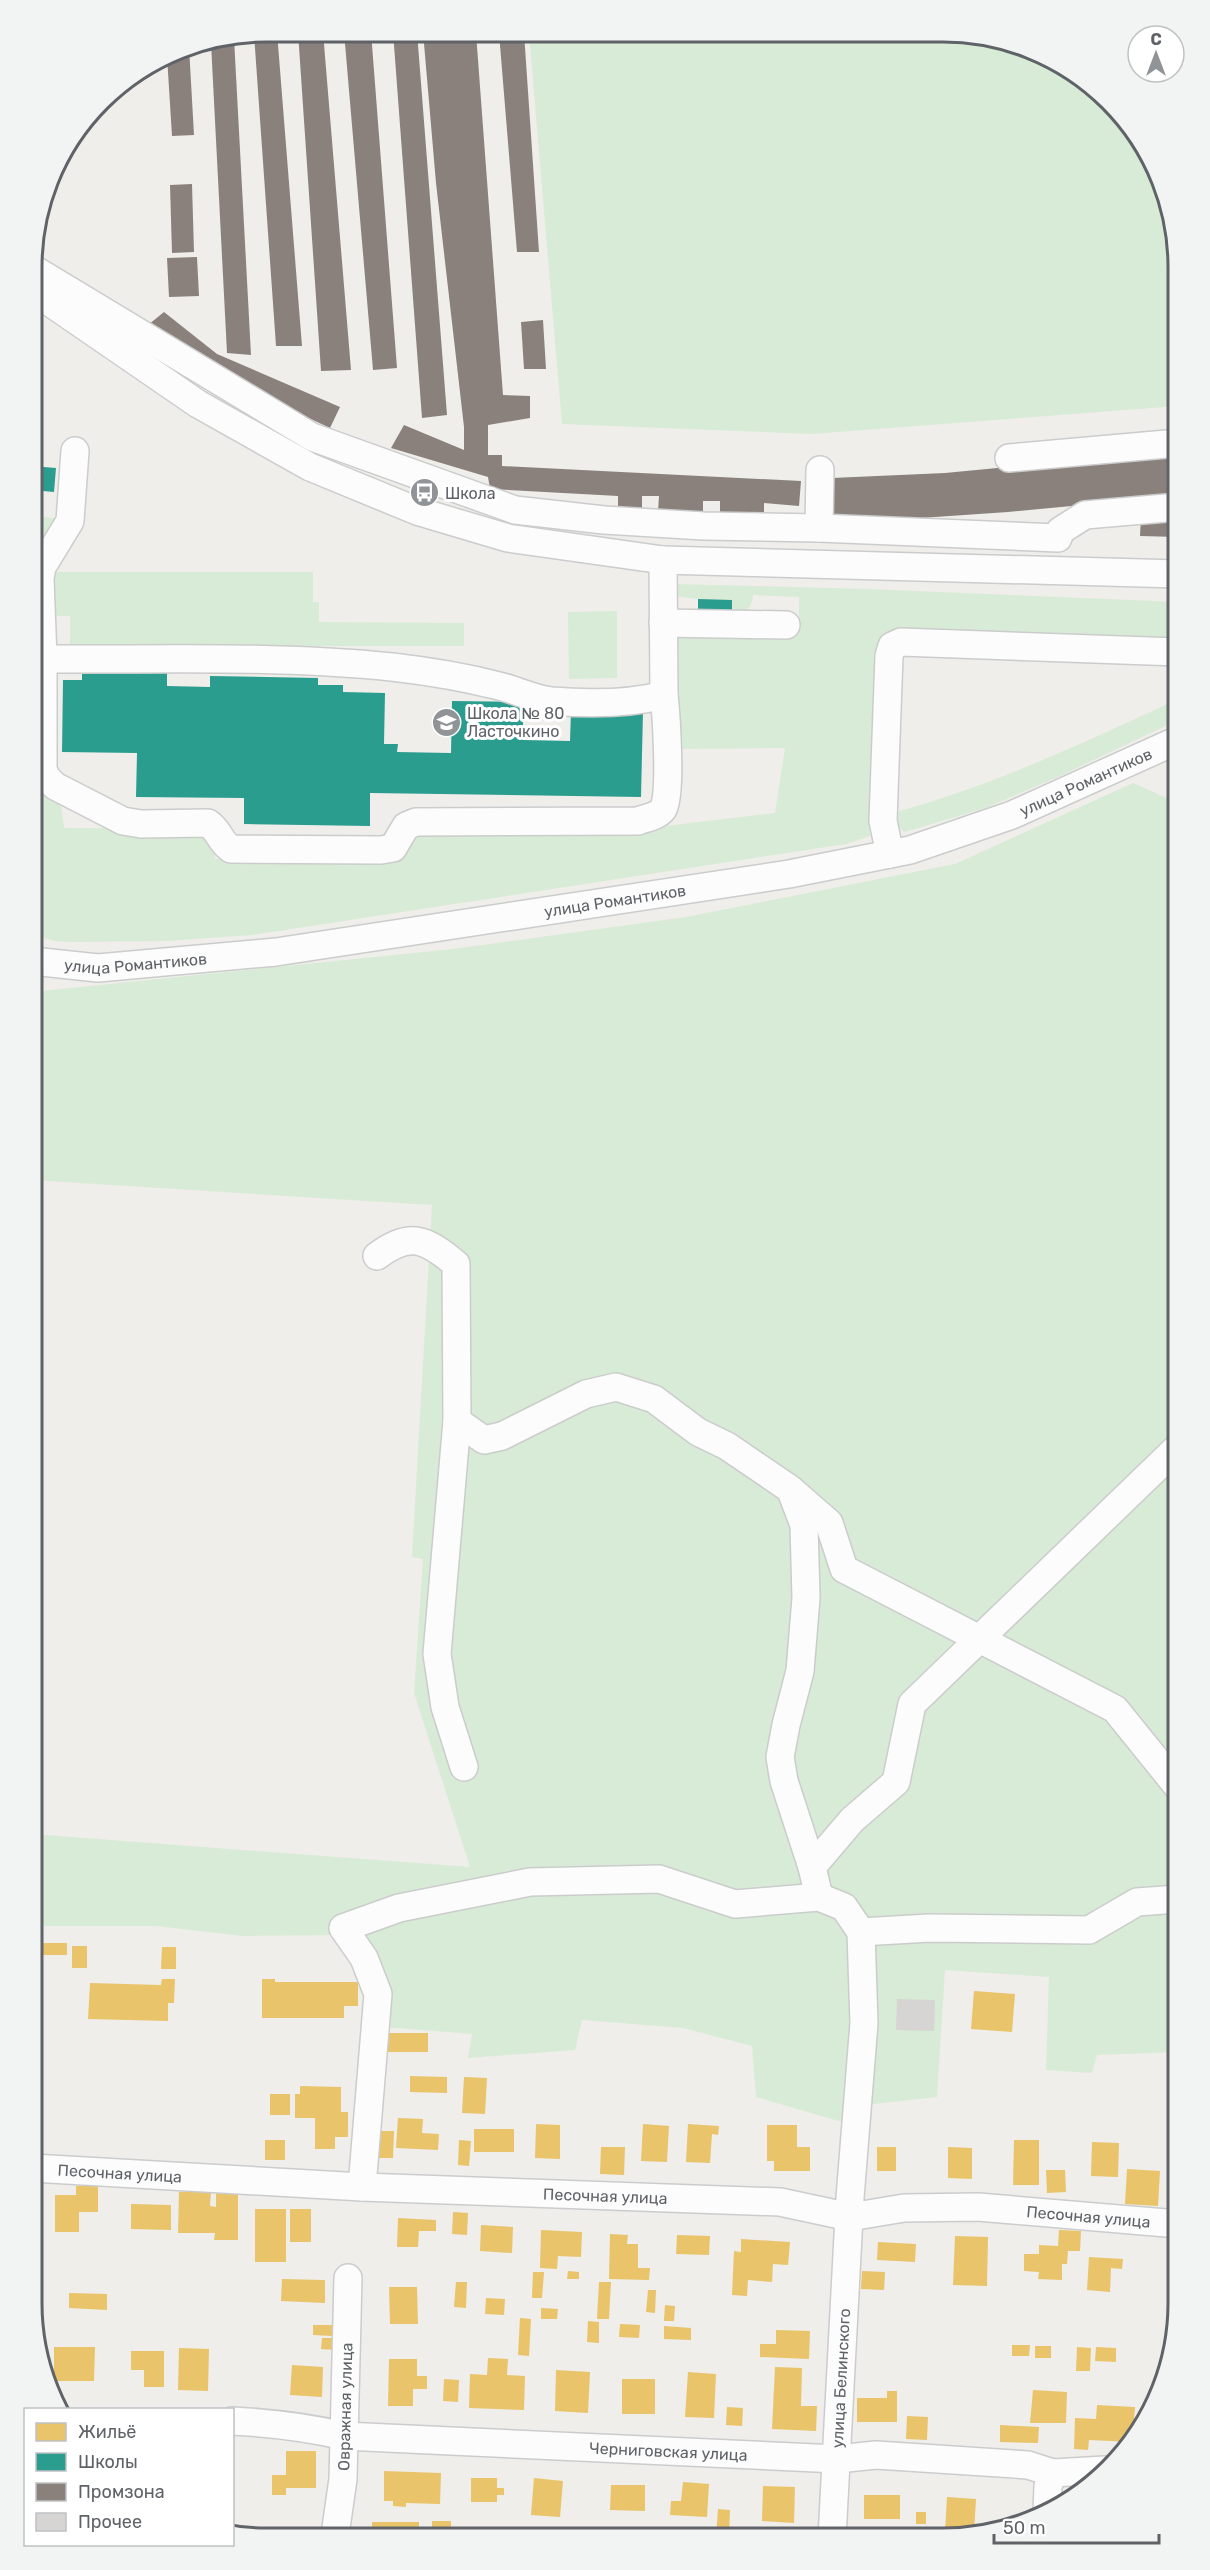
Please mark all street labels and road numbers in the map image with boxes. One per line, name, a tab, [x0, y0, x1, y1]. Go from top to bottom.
street label: улица Романтиков	[1017, 744, 1155, 820]
street label: улица Романтиков	[543, 881, 687, 921]
street label: улица Романтиков	[63, 949, 208, 978]
street label: Песочная улица	[57, 2160, 183, 2187]
street label: Песочная улица	[543, 2185, 668, 2208]
street label: Песочная улица	[1026, 2202, 1151, 2232]
street label: улица Белинского	[828, 2308, 854, 2449]
street label: Овражная улица	[334, 2342, 356, 2471]
street label: Черниговская улица	[589, 2438, 748, 2465]

